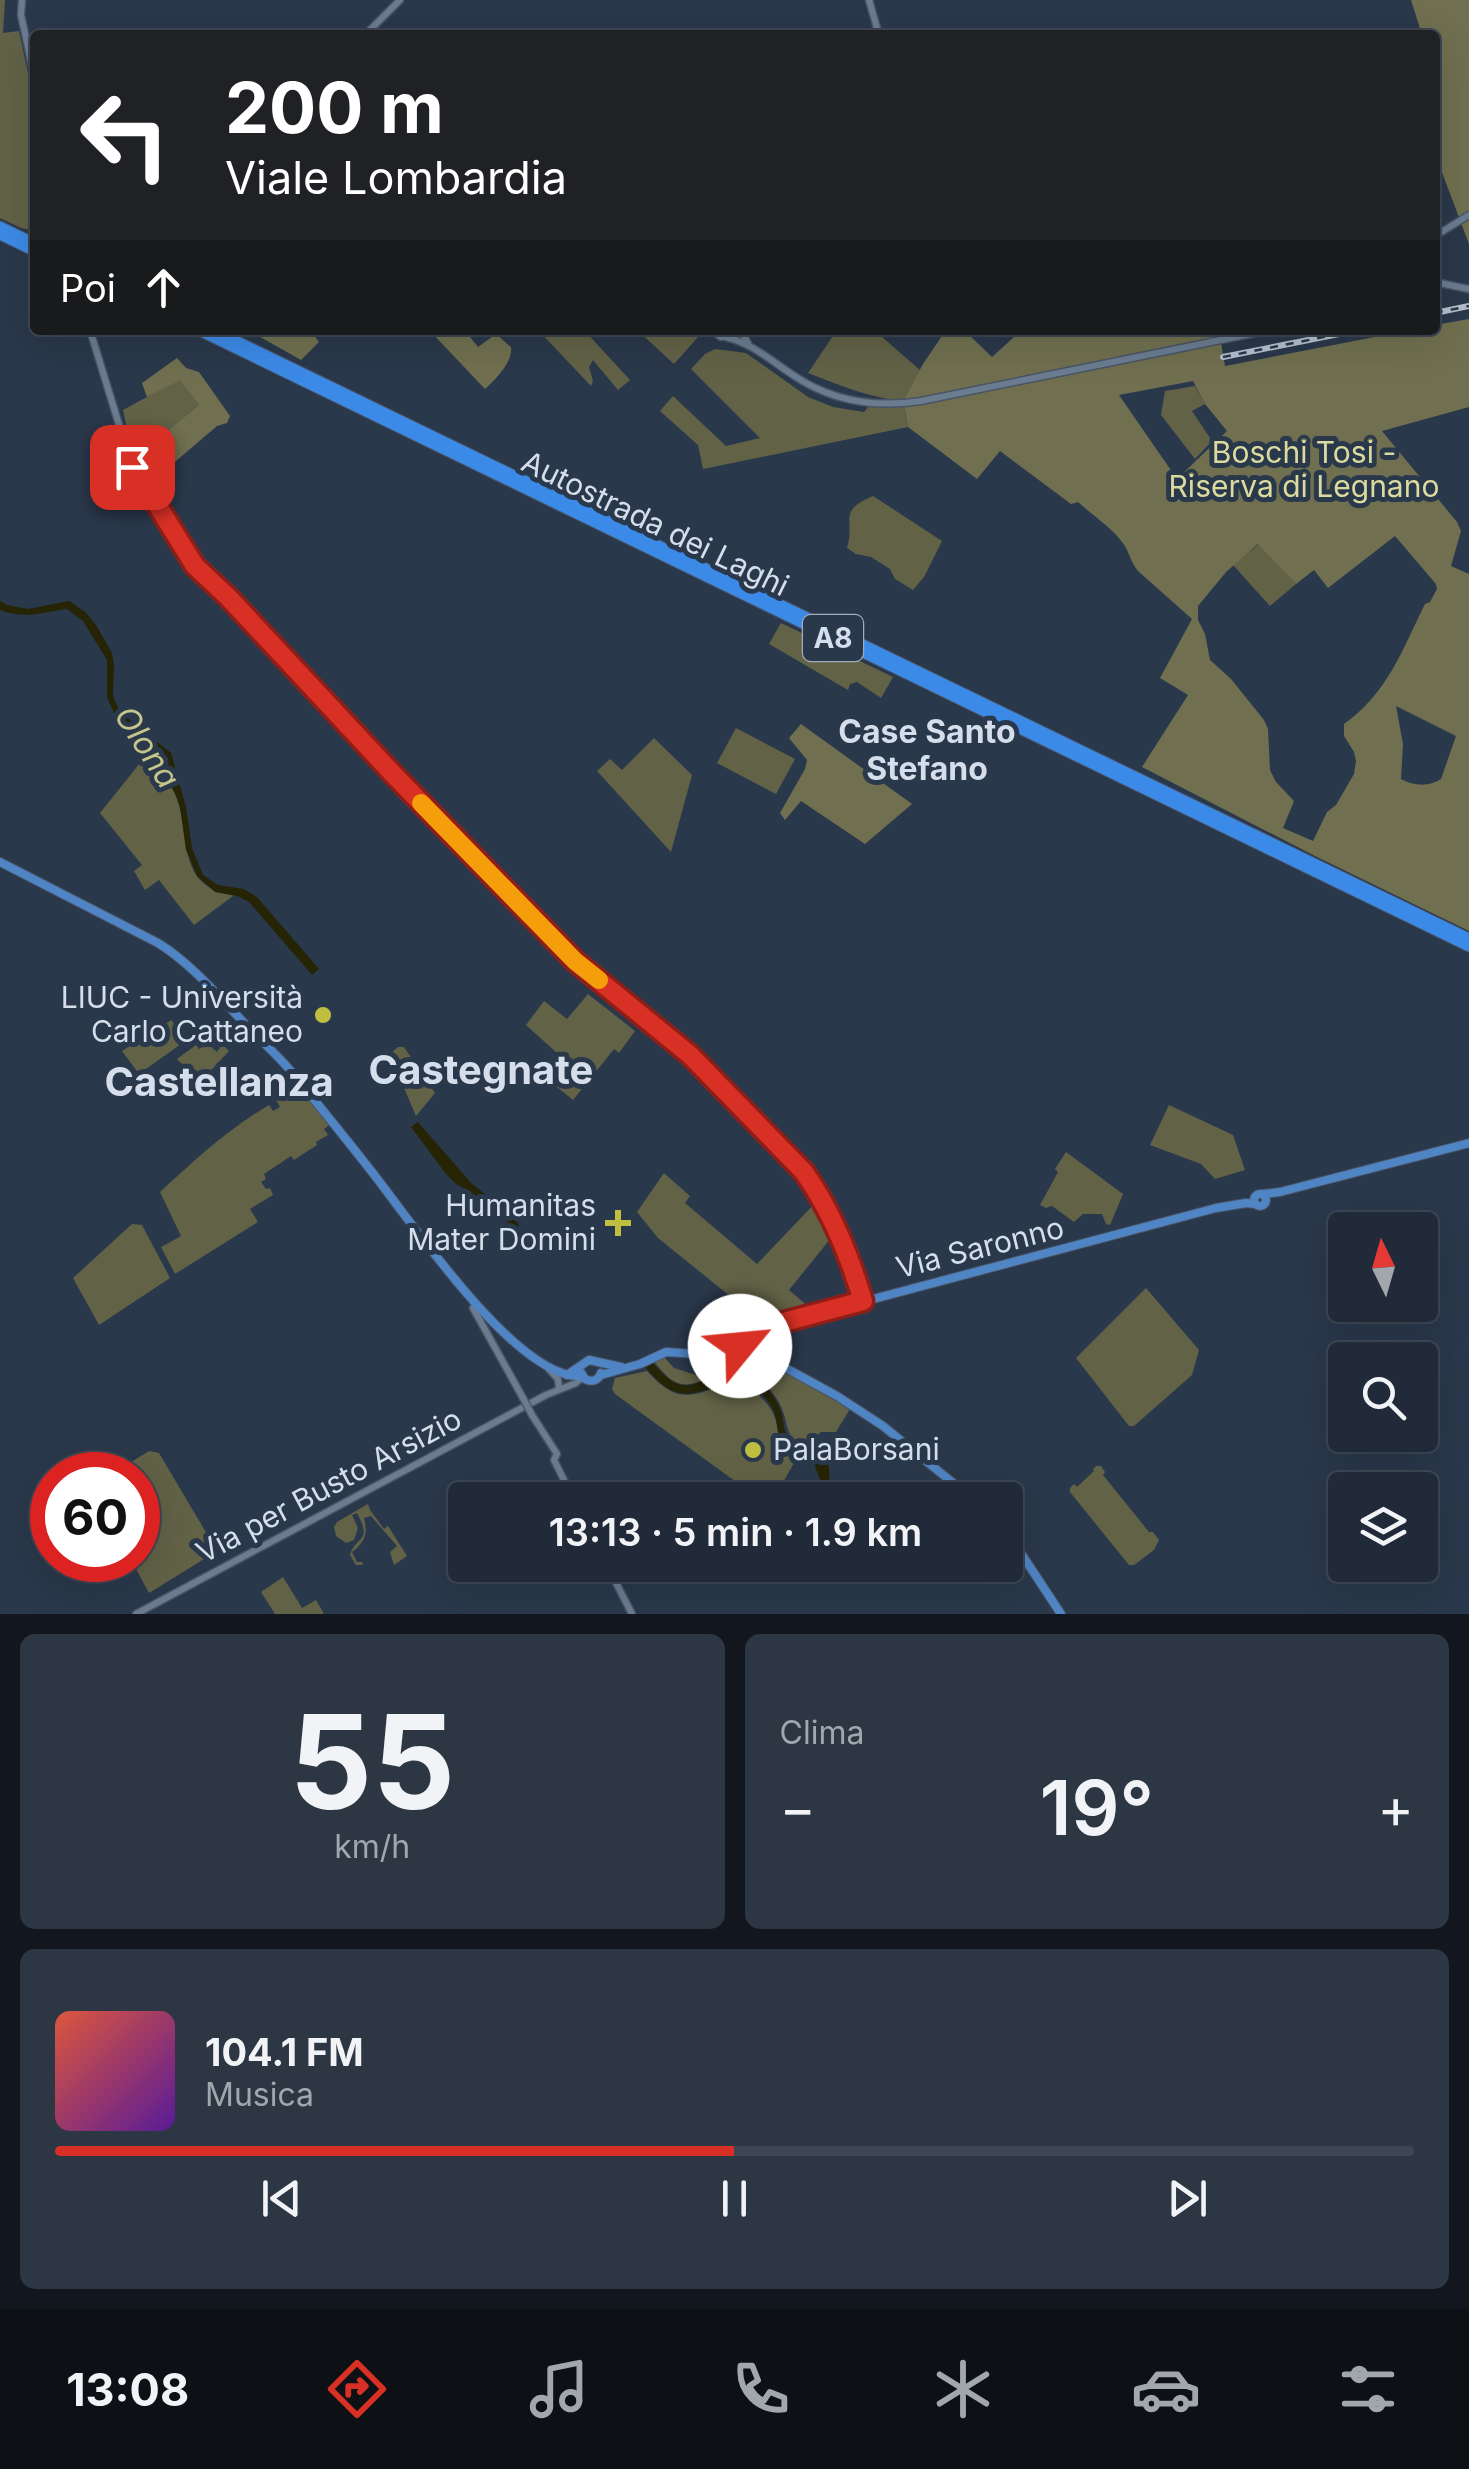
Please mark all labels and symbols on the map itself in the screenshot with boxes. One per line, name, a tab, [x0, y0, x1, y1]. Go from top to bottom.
pin	[90, 425, 175, 510]
park label: Boschi Tosi - Riserva di Legnano	[1169, 434, 1439, 504]
street label: Autostrada dei Laghi	[516, 443, 795, 603]
road number: A8	[803, 615, 863, 661]
water label: Olona	[107, 698, 188, 795]
district label: Case Santo Stefano	[838, 712, 1016, 788]
place label: LIUC - Università Carlo Cattaneo	[61, 979, 303, 1049]
marker: LIUC - Università Carlo Cattaneo	[312, 1004, 334, 1026]
district label: Castegnate	[369, 1045, 593, 1094]
district label: Castellanza	[104, 1057, 334, 1106]
place label: Humanitas Mater Domini	[407, 1187, 596, 1257]
street label: Via Saronno	[892, 1209, 1067, 1285]
marker: Humanitas Mater Domini	[605, 1210, 631, 1236]
north arrow	[1328, 1212, 1438, 1322]
position arrow	[688, 1294, 792, 1398]
street label: Via per Busto Arsizio	[190, 1400, 467, 1570]
place label: PalaBorsani	[773, 1431, 940, 1467]
marker: PalaBorsani	[742, 1439, 764, 1461]
speed limit sign: 60	[30, 1452, 160, 1582]

